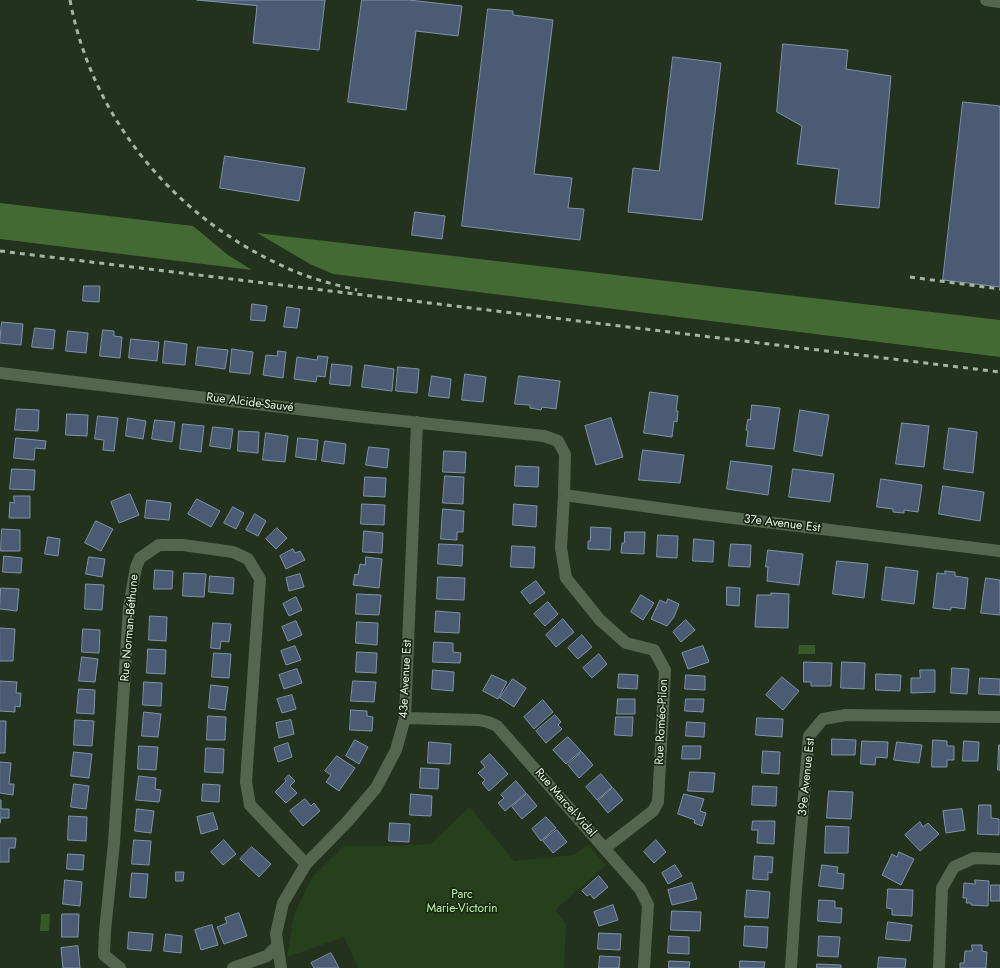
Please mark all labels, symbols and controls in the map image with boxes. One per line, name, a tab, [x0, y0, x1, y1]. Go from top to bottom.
street label: Rue Alcide-Sauvé	[206, 391, 294, 415]
street label: 37e Avenue Est	[743, 512, 821, 536]
street label: Rue Norman-Béthune	[118, 574, 142, 682]
street label: 43e Avenue Est	[397, 639, 415, 719]
street label: Rue Roméo-Pilon	[653, 679, 671, 765]
street label: 39e Avenue Est	[796, 737, 818, 817]
street label: Rue Marcel-Vidal	[531, 766, 599, 840]
park label: Parc Marie-Victorin	[426, 888, 498, 916]

